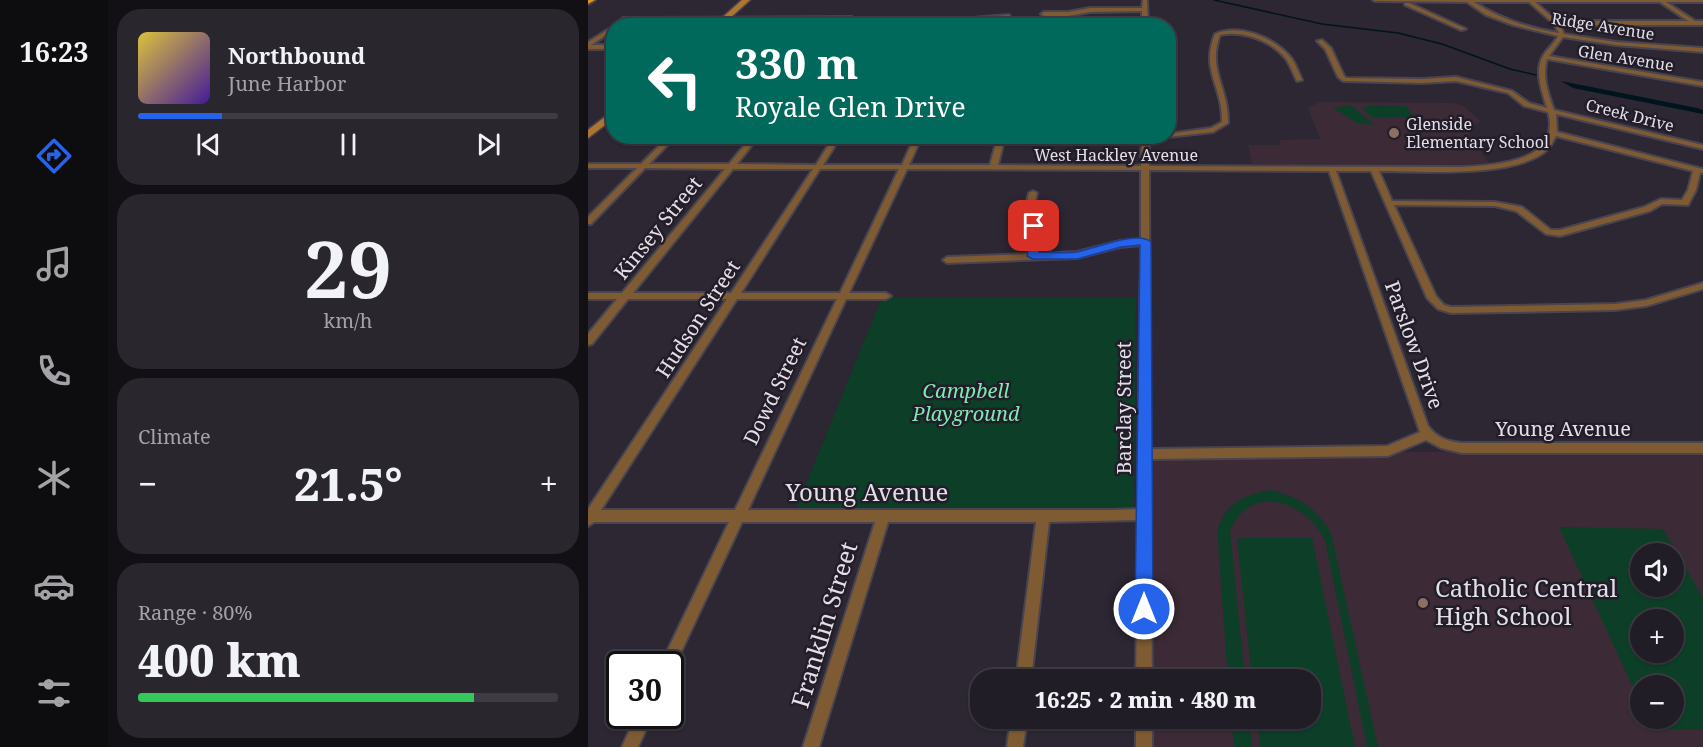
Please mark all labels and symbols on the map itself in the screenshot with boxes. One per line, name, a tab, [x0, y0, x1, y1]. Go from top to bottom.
street label: Ridge Avenue	[1550, 7, 1656, 45]
street label: Glen Avenue	[1577, 40, 1675, 76]
street label: Creek Drive	[1584, 93, 1676, 137]
place label: Glenside Elementary School	[1406, 113, 1549, 153]
marker: Glenside Elementary School	[1387, 126, 1401, 140]
street label: West Hackley Avenue	[1034, 144, 1198, 166]
street label: Kinsey Street	[608, 170, 708, 285]
pin	[1008, 200, 1059, 251]
street label: Hudson Street	[649, 255, 746, 383]
street label: Parslow Drive	[1379, 277, 1450, 413]
street label: Dowd Street	[737, 332, 812, 449]
street label: Barclay Street	[1110, 342, 1137, 474]
park label: Campbell Playground	[911, 377, 1020, 427]
street label: Young Avenue	[1494, 415, 1631, 442]
street label: Young Avenue	[785, 475, 948, 508]
street label: Franklin Street	[783, 538, 864, 712]
place label: Catholic Central High School	[1435, 571, 1618, 632]
position arrow	[1112, 577, 1176, 641]
marker: Catholic Central High School	[1416, 596, 1430, 610]
speed limit sign: 30	[606, 651, 684, 729]

